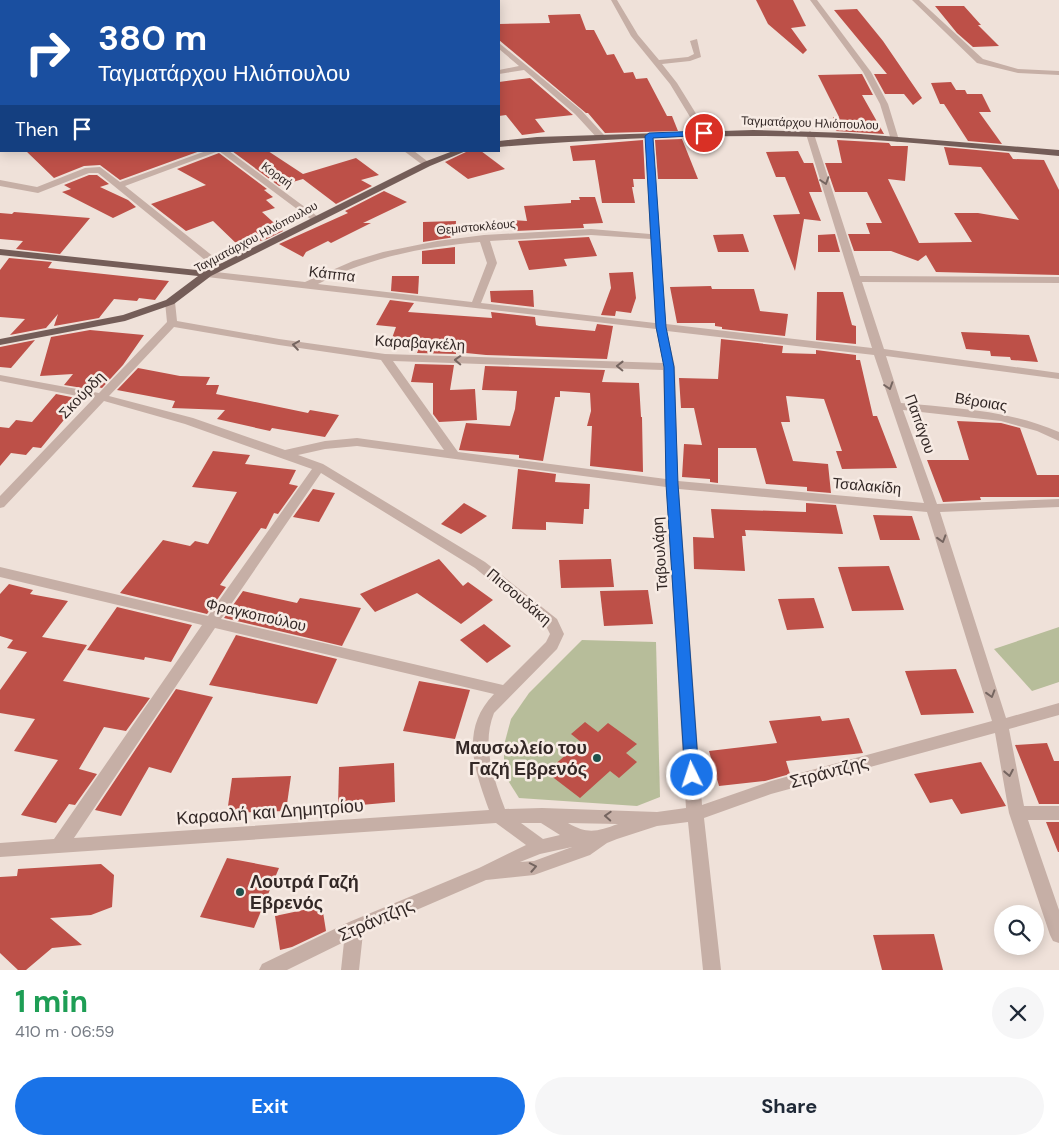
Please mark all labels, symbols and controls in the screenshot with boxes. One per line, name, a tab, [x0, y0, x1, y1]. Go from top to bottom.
text: 380 m	[98, 15, 207, 61]
icon: right	[15, 20, 80, 85]
text: Ταγματάρχου Ηλιόπουλου	[98, 59, 350, 88]
pin	[683, 112, 725, 154]
street label: Ταγματάρχου Ηλιόπουλου	[741, 113, 879, 133]
icon: arrive	[68, 115, 96, 143]
text: Then	[15, 117, 58, 142]
icon: arrive	[690, 119, 718, 147]
street label: Κοραή	[258, 158, 296, 192]
one-way arrow	[819, 176, 829, 184]
street label: Ταγματάρχου Ηλιόπουλου	[192, 198, 320, 276]
street label: Θεμιστοκλέους	[436, 216, 516, 238]
street label: Κάππα	[308, 261, 357, 287]
street label: Καραβαγκέλη	[374, 331, 466, 355]
one-way arrow	[292, 340, 300, 351]
one-way arrow	[453, 355, 461, 365]
one-way arrow	[616, 361, 624, 371]
street label: Σκούρδη	[55, 367, 109, 423]
one-way arrow	[883, 381, 893, 389]
street label: Βέροιας	[953, 388, 1009, 416]
street label: Παπάγου	[900, 391, 940, 457]
street label: Τσαλακίδη	[832, 473, 902, 499]
street label: Ταβουλάρη	[647, 516, 673, 592]
one-way arrow	[937, 535, 947, 543]
street label: Πιτσουδάκη	[482, 564, 556, 630]
street label: Φραγκοπούλου	[204, 594, 308, 636]
one-way arrow	[985, 690, 995, 698]
place label: Μαυσωλείο του Γαζή Εβρενός	[455, 736, 587, 781]
position arrow	[665, 748, 717, 800]
street label: Στράντζης	[787, 750, 871, 794]
marker: Μαυσωλείο του Γαζή Εβρενός	[591, 752, 603, 764]
one-way arrow	[1004, 769, 1014, 777]
street label: Καραολή και Δημητρίου	[175, 793, 365, 831]
one-way arrow	[604, 811, 612, 822]
one-way arrow	[529, 863, 538, 873]
place label: Λουτρά Γαζή Εβρενός	[250, 870, 359, 915]
marker: Λουτρά Γαζή Εβρενός	[234, 886, 246, 898]
street label: Στράντζης	[334, 893, 418, 947]
map controls	[994, 905, 1044, 955]
button: search	[994, 905, 1044, 955]
text: 1 min	[15, 982, 88, 1021]
button: close	[992, 987, 1044, 1039]
text: 410 m · 06:59	[15, 1021, 114, 1042]
button: Exit	[15, 1077, 525, 1135]
button: Share	[535, 1077, 1044, 1135]

